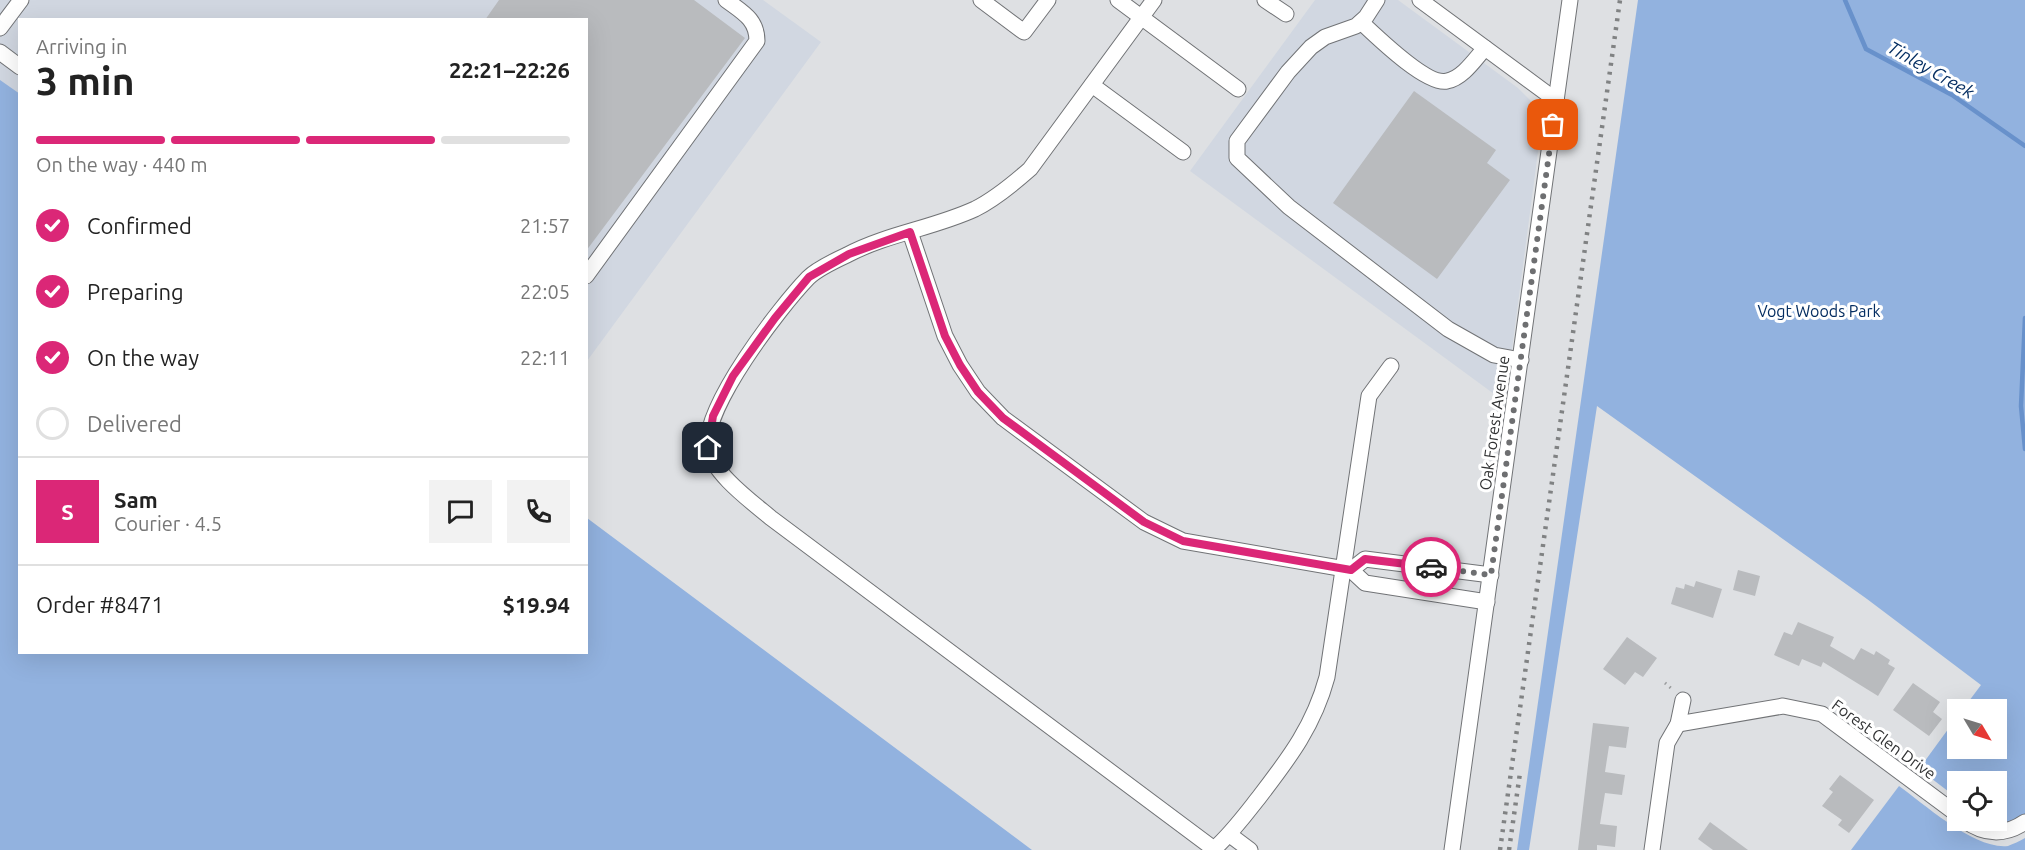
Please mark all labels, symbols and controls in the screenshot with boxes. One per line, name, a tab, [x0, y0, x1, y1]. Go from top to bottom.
text: Arriving in	[36, 35, 127, 58]
water label: Tinley Creek	[1885, 36, 1979, 102]
text: 22:21–22:26	[449, 57, 570, 82]
text: 3 min	[36, 59, 135, 102]
pin	[1527, 99, 1578, 150]
icon: bag	[1536, 108, 1569, 141]
text: On the way · 440 m	[36, 153, 208, 176]
icon: check	[36, 209, 69, 242]
text: Confirmed	[87, 213, 192, 238]
text: 21:57	[520, 214, 570, 237]
icon: check	[36, 275, 69, 308]
text: Preparing	[87, 279, 184, 304]
text: 22:05	[520, 280, 570, 303]
park label: Vogt Woods Park	[1757, 302, 1881, 320]
icon: check	[36, 341, 69, 374]
text: On the way	[87, 345, 199, 370]
text: 22:11	[520, 346, 570, 369]
street label: Oak Forest Avenue	[1476, 354, 1512, 492]
text: Delivered	[87, 411, 182, 436]
pin	[682, 422, 733, 473]
icon: home	[691, 431, 724, 464]
button: chat	[429, 480, 492, 543]
button: phone	[507, 480, 570, 543]
text: Sam	[114, 487, 158, 512]
text: S	[61, 499, 74, 524]
text: Courier · 4.5	[114, 512, 222, 535]
courier	[1401, 537, 1461, 597]
icon: car	[1415, 551, 1448, 584]
text: Order #8471	[36, 592, 164, 617]
text: $19.94	[503, 592, 570, 617]
street label: Forest Glen Drive	[1829, 695, 1939, 783]
north arrow	[1947, 699, 2007, 759]
map controls	[1947, 699, 2007, 831]
button: locate	[1947, 771, 2007, 831]

